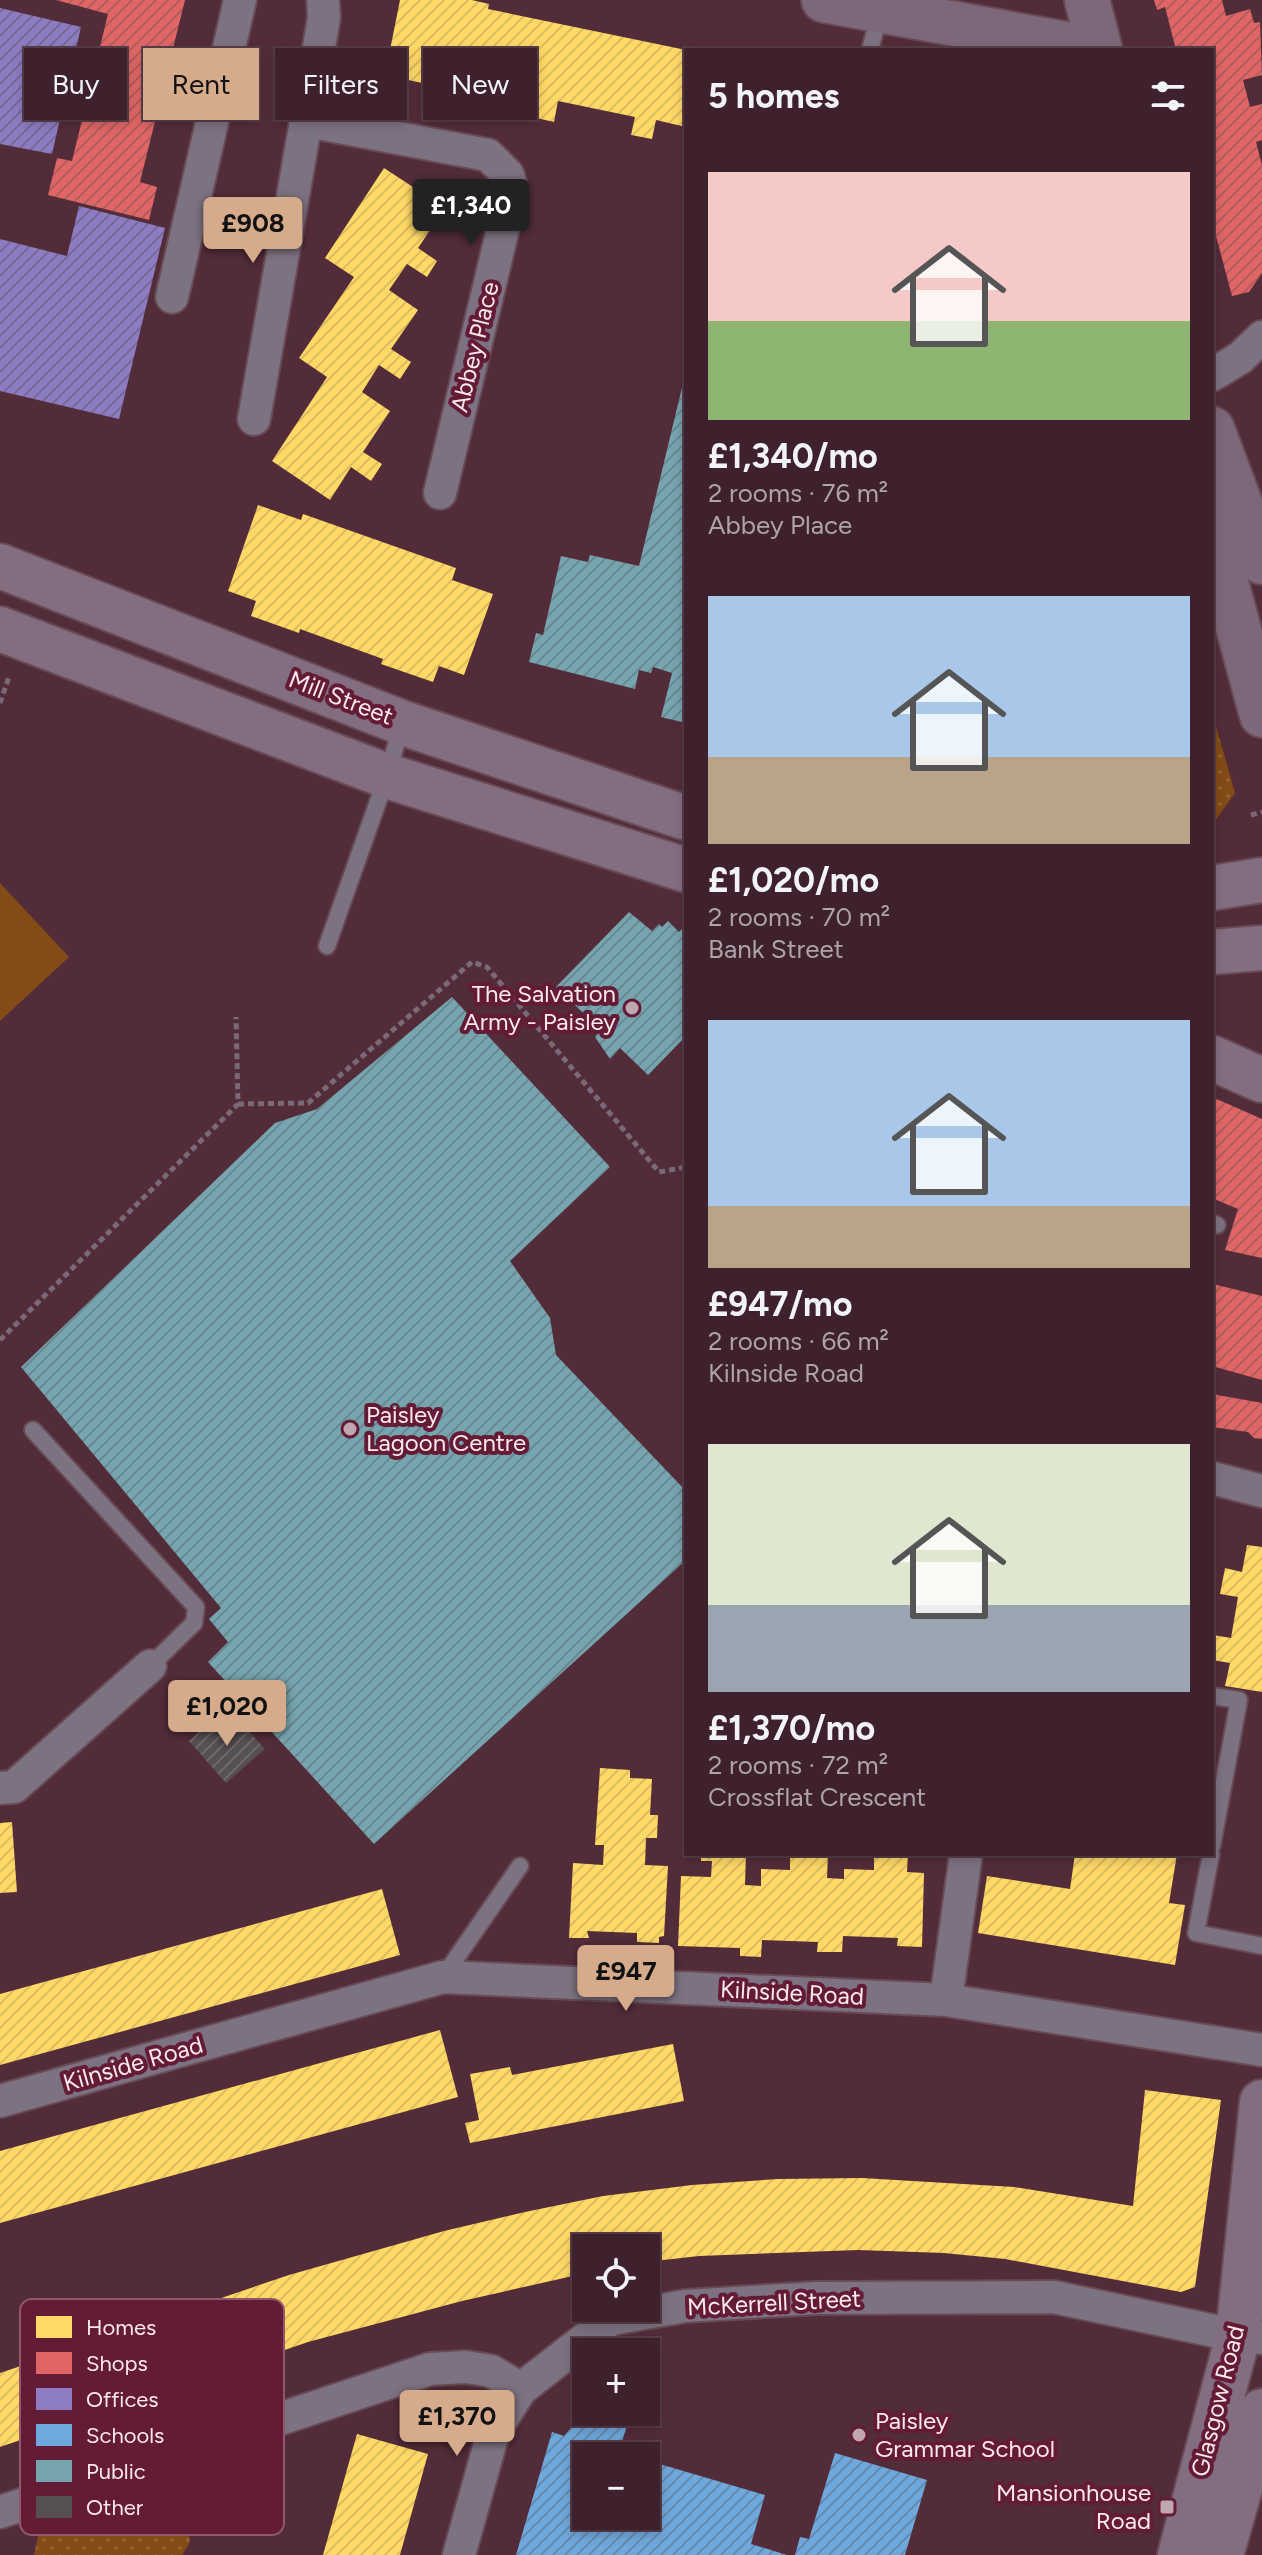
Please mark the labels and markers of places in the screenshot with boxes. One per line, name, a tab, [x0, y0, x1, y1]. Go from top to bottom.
pin: £1,340	[406, 179, 536, 247]
pin: £908	[206, 197, 300, 265]
place label: The Salvation Army - Paisley	[464, 979, 616, 1036]
marker: The Salvation Army - Paisley	[623, 999, 641, 1017]
place label: Paisley Lagoon Centre	[366, 1400, 526, 1457]
marker: Paisley Lagoon Centre	[341, 1420, 359, 1438]
pin: £1,020	[162, 1680, 292, 1748]
pin: £947	[579, 1945, 673, 2013]
pin: £1,370	[392, 2390, 522, 2458]
place label: Paisley Grammar School	[875, 2406, 1055, 2463]
marker: Paisley Grammar School	[850, 2426, 868, 2444]
place label: Mansionhouse Road	[996, 2478, 1151, 2535]
marker: Mansionhouse Road	[1158, 2498, 1176, 2516]

